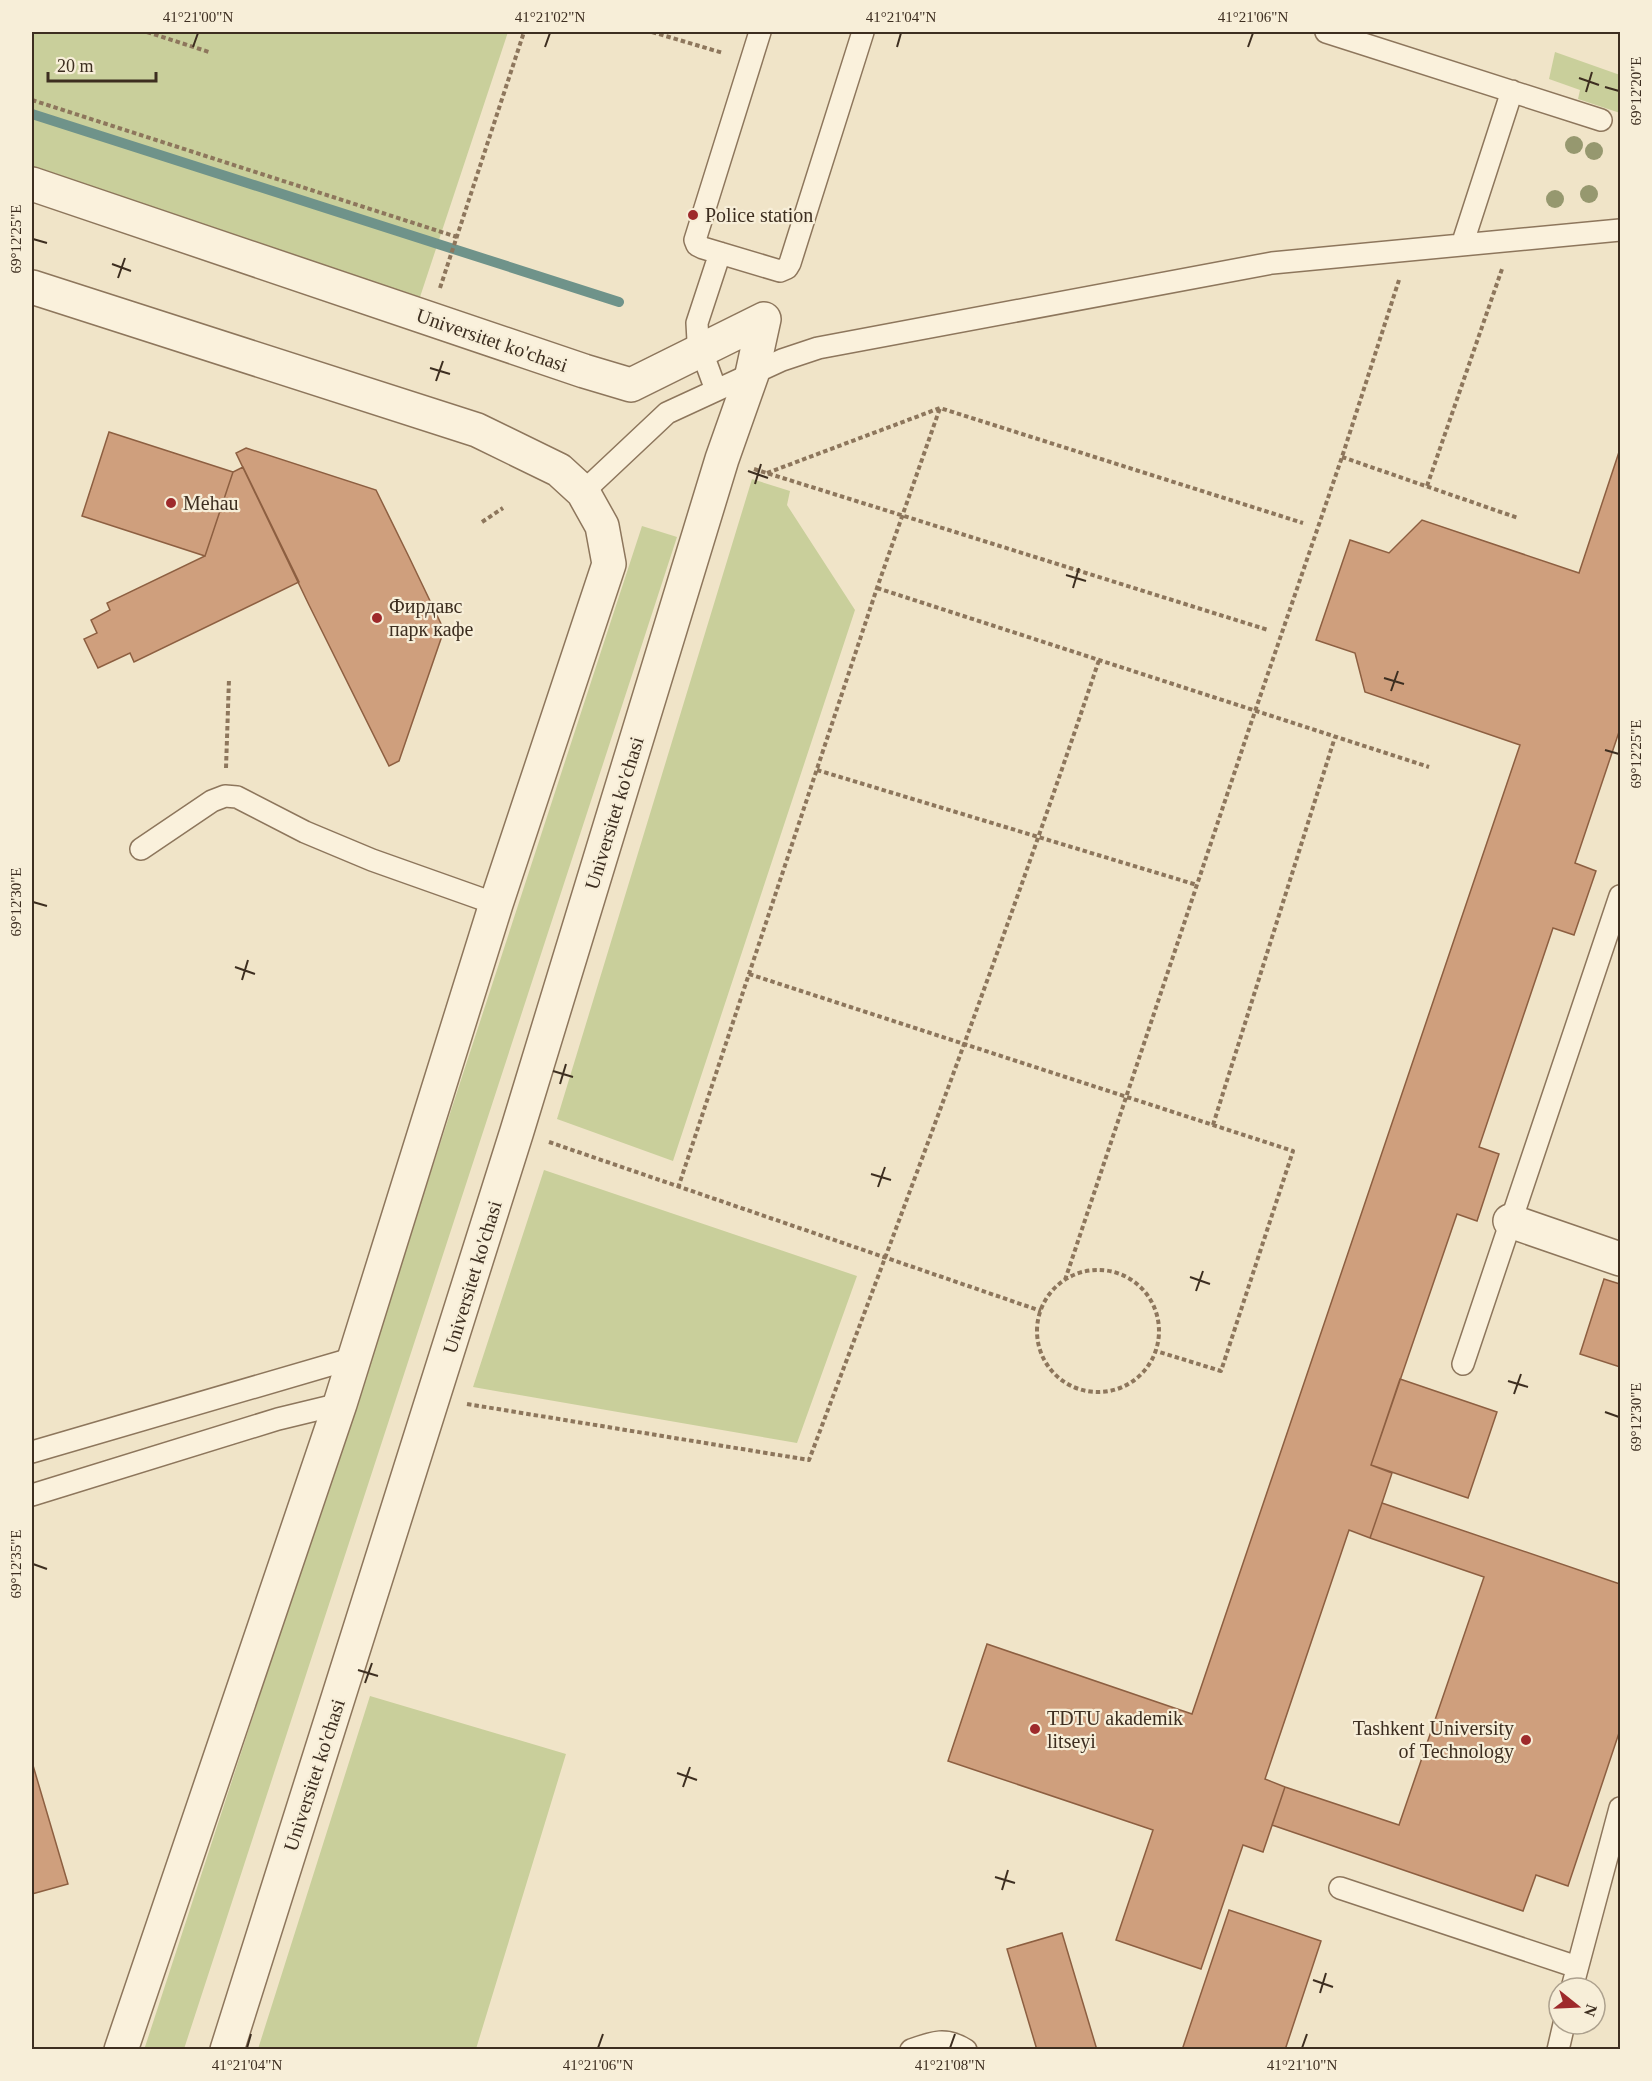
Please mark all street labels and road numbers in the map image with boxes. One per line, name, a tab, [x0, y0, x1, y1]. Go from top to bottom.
street label: Universitet ko'chasi	[413, 304, 571, 376]
street label: Universitet ko'chasi	[580, 734, 648, 892]
street label: Universitet ko'chasi	[438, 1198, 506, 1356]
street label: Universitet ko'chasi	[279, 1696, 349, 1854]

